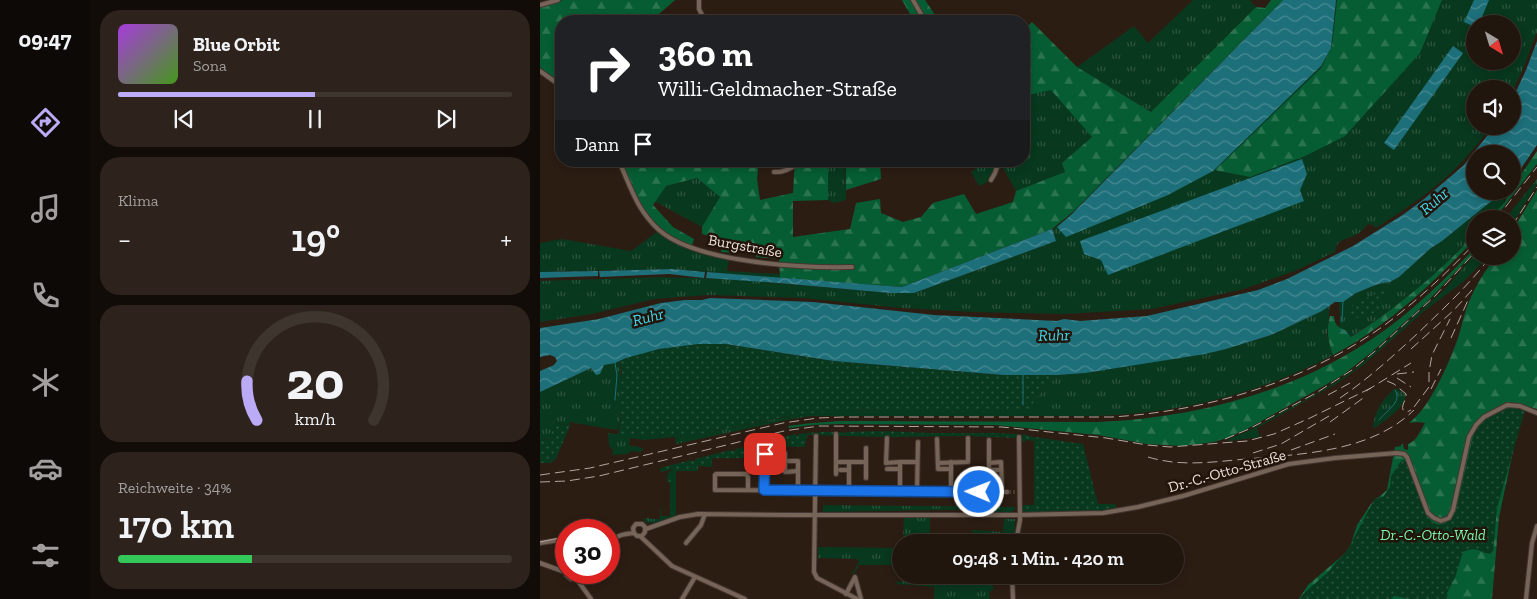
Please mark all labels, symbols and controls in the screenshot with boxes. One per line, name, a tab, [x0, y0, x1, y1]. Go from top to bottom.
north arrow	[1466, 15, 1521, 70]
map controls	[1466, 15, 1521, 265]
text: 09:47	[19, 26, 71, 53]
text: Blue Orbit	[193, 33, 280, 56]
text: 360 m	[658, 33, 753, 75]
icon: right	[575, 35, 640, 100]
text: Sona	[193, 56, 227, 75]
text: Willi-Geldmacher-Straße	[658, 75, 897, 102]
button: sound	[1466, 80, 1521, 135]
icon: directions	[28, 105, 63, 140]
icon: previous	[170, 105, 198, 133]
icon: pause	[301, 105, 329, 133]
icon: next	[432, 105, 460, 133]
icon: arrive	[629, 130, 657, 158]
text: Dann	[575, 133, 619, 156]
button: search	[1466, 145, 1521, 200]
water label: Ruhr	[1416, 183, 1453, 219]
icon: music	[28, 191, 63, 226]
text: Klima	[118, 191, 159, 210]
button: layers	[1466, 210, 1521, 265]
text: 19°	[291, 215, 340, 261]
text: −	[118, 223, 131, 256]
text: +	[500, 223, 512, 256]
street label: Burgstraße	[707, 231, 783, 261]
icon: phone	[28, 278, 63, 313]
water label: Ruhr	[630, 304, 666, 330]
water label: Ruhr	[1038, 325, 1070, 345]
text: 20	[286, 350, 344, 412]
icon: climate	[28, 365, 63, 400]
text: km/h	[295, 408, 335, 430]
pin	[744, 433, 786, 475]
icon: arrive	[751, 440, 779, 468]
street label: Dr.-C.-Otto-Straße	[1166, 446, 1288, 496]
icon: car	[28, 451, 63, 486]
position arrow	[952, 465, 1004, 517]
text: Reichweite · 34%	[118, 478, 231, 497]
text: 170 km	[118, 502, 234, 548]
speed limit sign: 30	[555, 519, 620, 584]
park label: Dr.-C.-Otto-Wald	[1380, 526, 1486, 544]
icon: filters	[28, 538, 63, 573]
text: 09:48 · 1 Min. · 420 m	[952, 547, 1124, 570]

